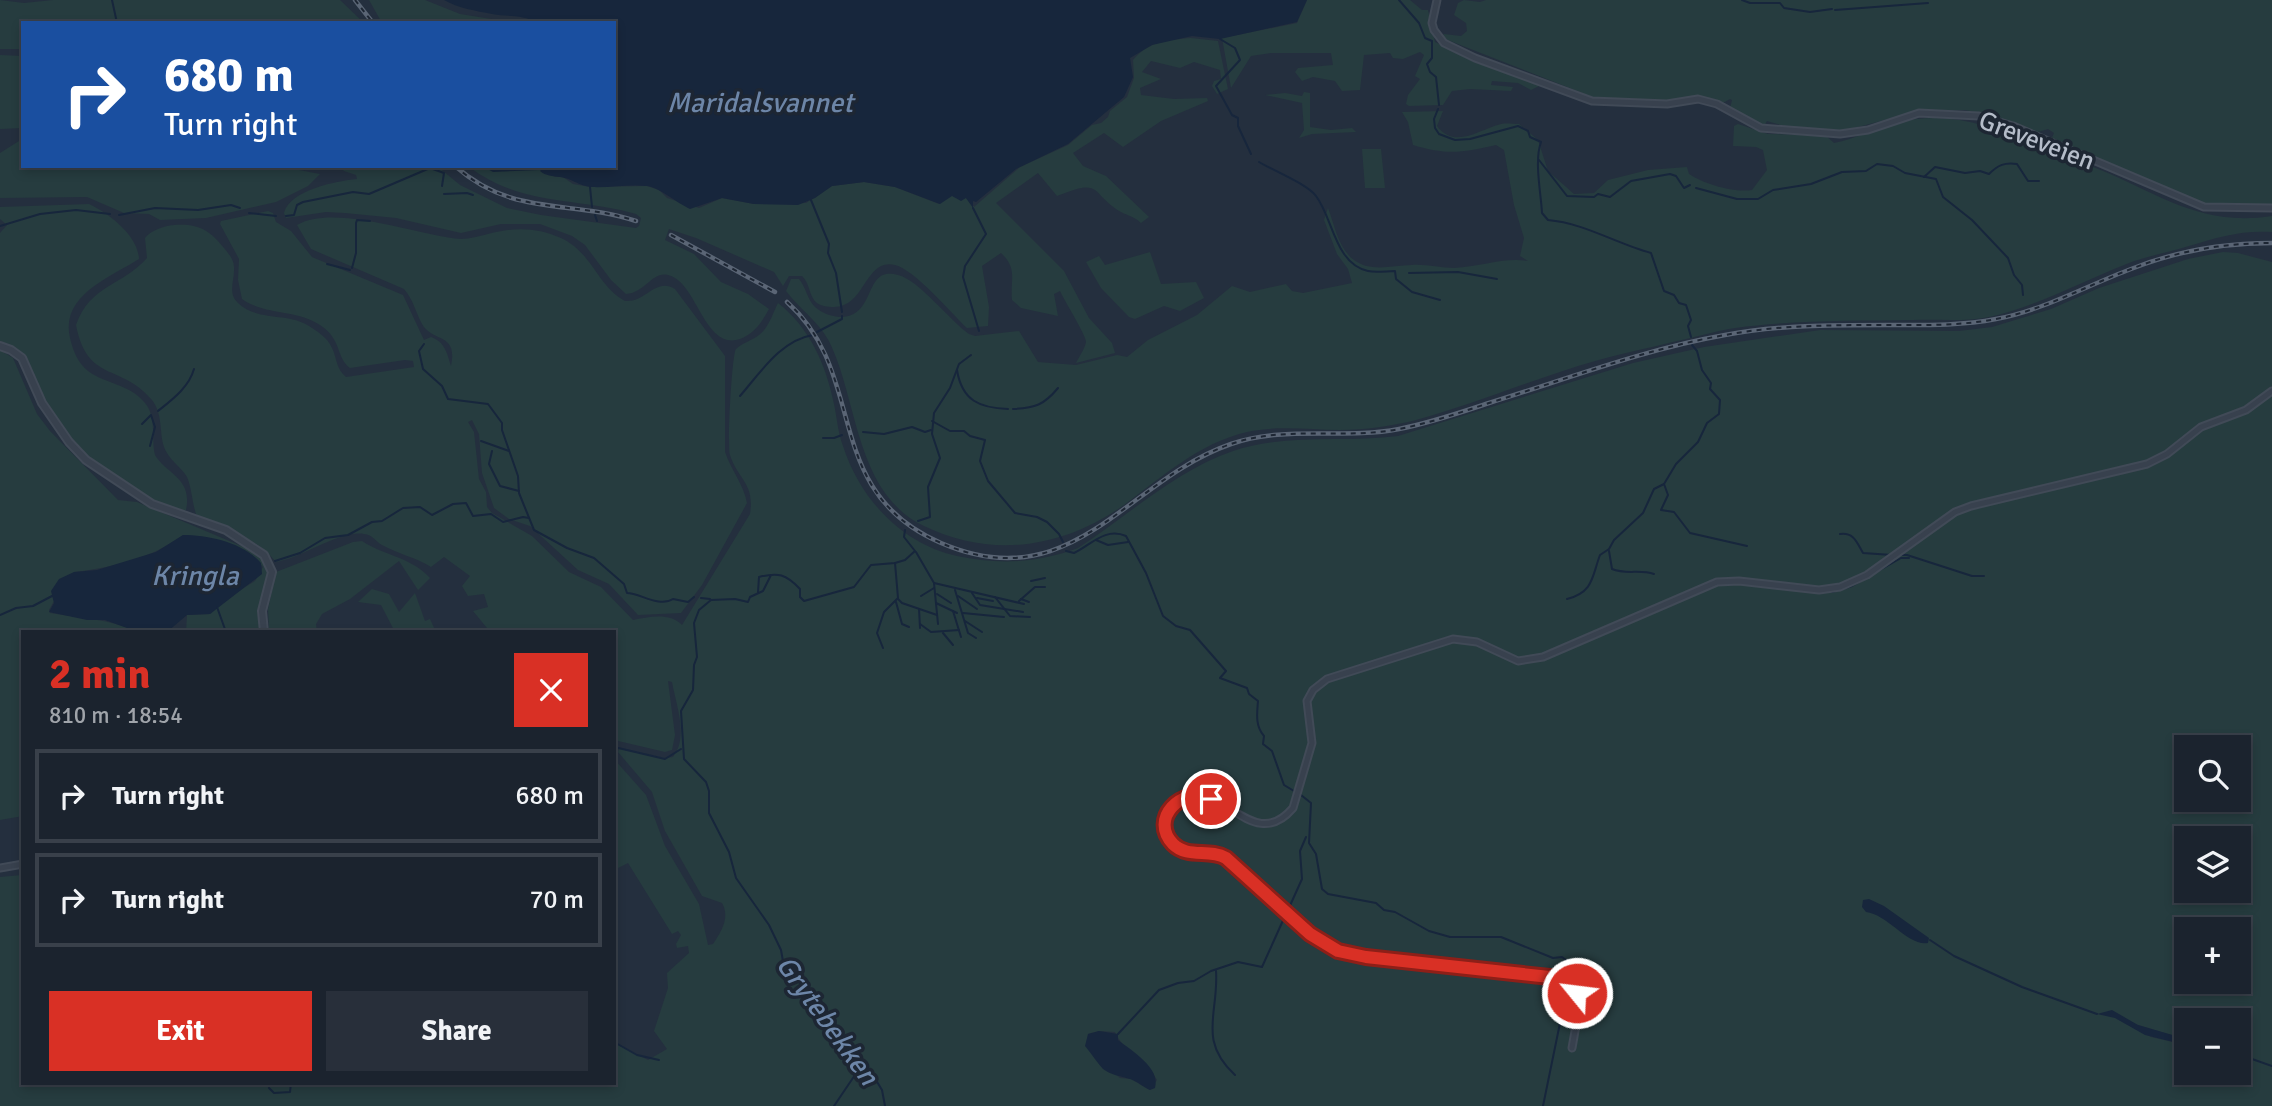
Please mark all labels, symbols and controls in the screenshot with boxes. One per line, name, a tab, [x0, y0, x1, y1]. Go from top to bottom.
text: 680 m	[164, 45, 294, 105]
icon: right	[49, 49, 140, 140]
water label: Maridalsvannet	[667, 86, 856, 120]
street label: Greveveien	[1974, 104, 2099, 178]
text: Turn right	[164, 105, 297, 144]
water label: Kringla	[151, 559, 240, 593]
text: 2 min	[49, 649, 150, 700]
button: close	[514, 653, 588, 727]
text: 810 m · 18:54	[49, 701, 183, 730]
map controls	[2174, 735, 2251, 1085]
button: search	[2174, 735, 2251, 812]
pin	[1181, 769, 1241, 829]
icon: right	[53, 777, 91, 815]
text: Turn right	[112, 780, 224, 812]
text: 680 m	[515, 780, 584, 812]
icon: arrive	[1192, 780, 1230, 818]
button: layers	[2174, 826, 2251, 903]
icon: right	[53, 881, 91, 919]
text: Turn right	[112, 884, 224, 916]
text: 70 m	[529, 884, 584, 916]
button: +	[2174, 917, 2251, 994]
water label: Grytebekken	[769, 949, 886, 1092]
position arrow	[1540, 956, 1614, 1030]
button: Exit	[49, 991, 312, 1071]
button: Share	[326, 991, 588, 1071]
button: −	[2174, 1008, 2251, 1085]

